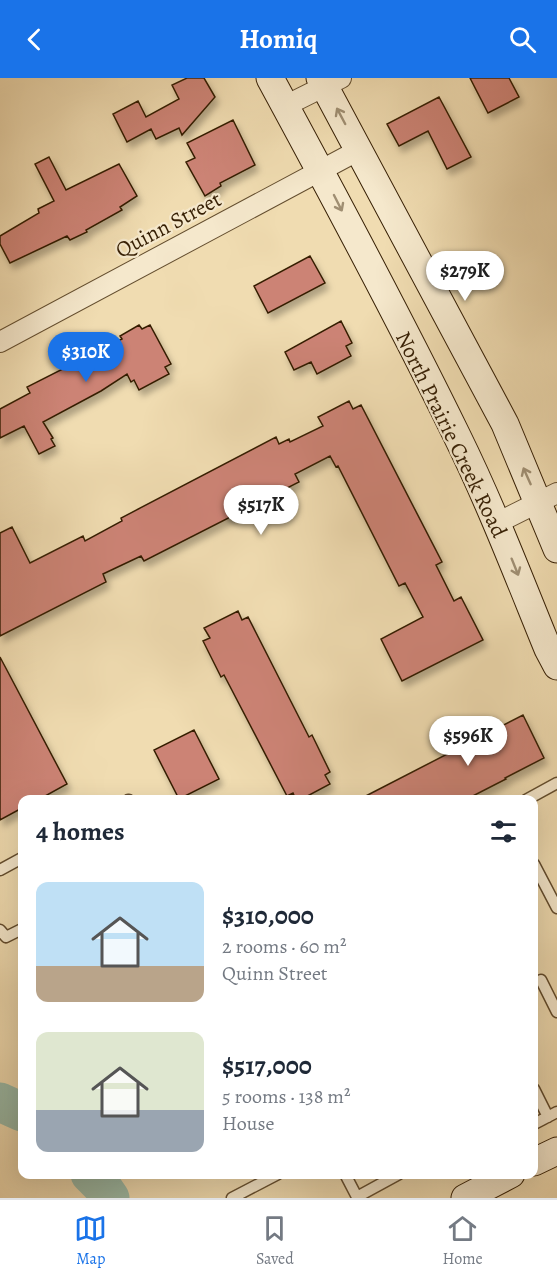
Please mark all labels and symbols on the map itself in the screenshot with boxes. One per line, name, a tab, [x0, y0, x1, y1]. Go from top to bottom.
one-way arrow	[335, 108, 347, 125]
street label: Quinn Street	[110, 184, 227, 265]
one-way arrow	[333, 194, 344, 212]
pin: $279K	[423, 251, 507, 302]
street label: North Prairie Creek Road	[388, 326, 514, 543]
pin: $310K	[44, 332, 128, 383]
one-way arrow	[521, 467, 532, 485]
pin: $517K	[219, 485, 303, 536]
one-way arrow	[510, 558, 521, 576]
pin: $596K	[426, 716, 510, 767]

